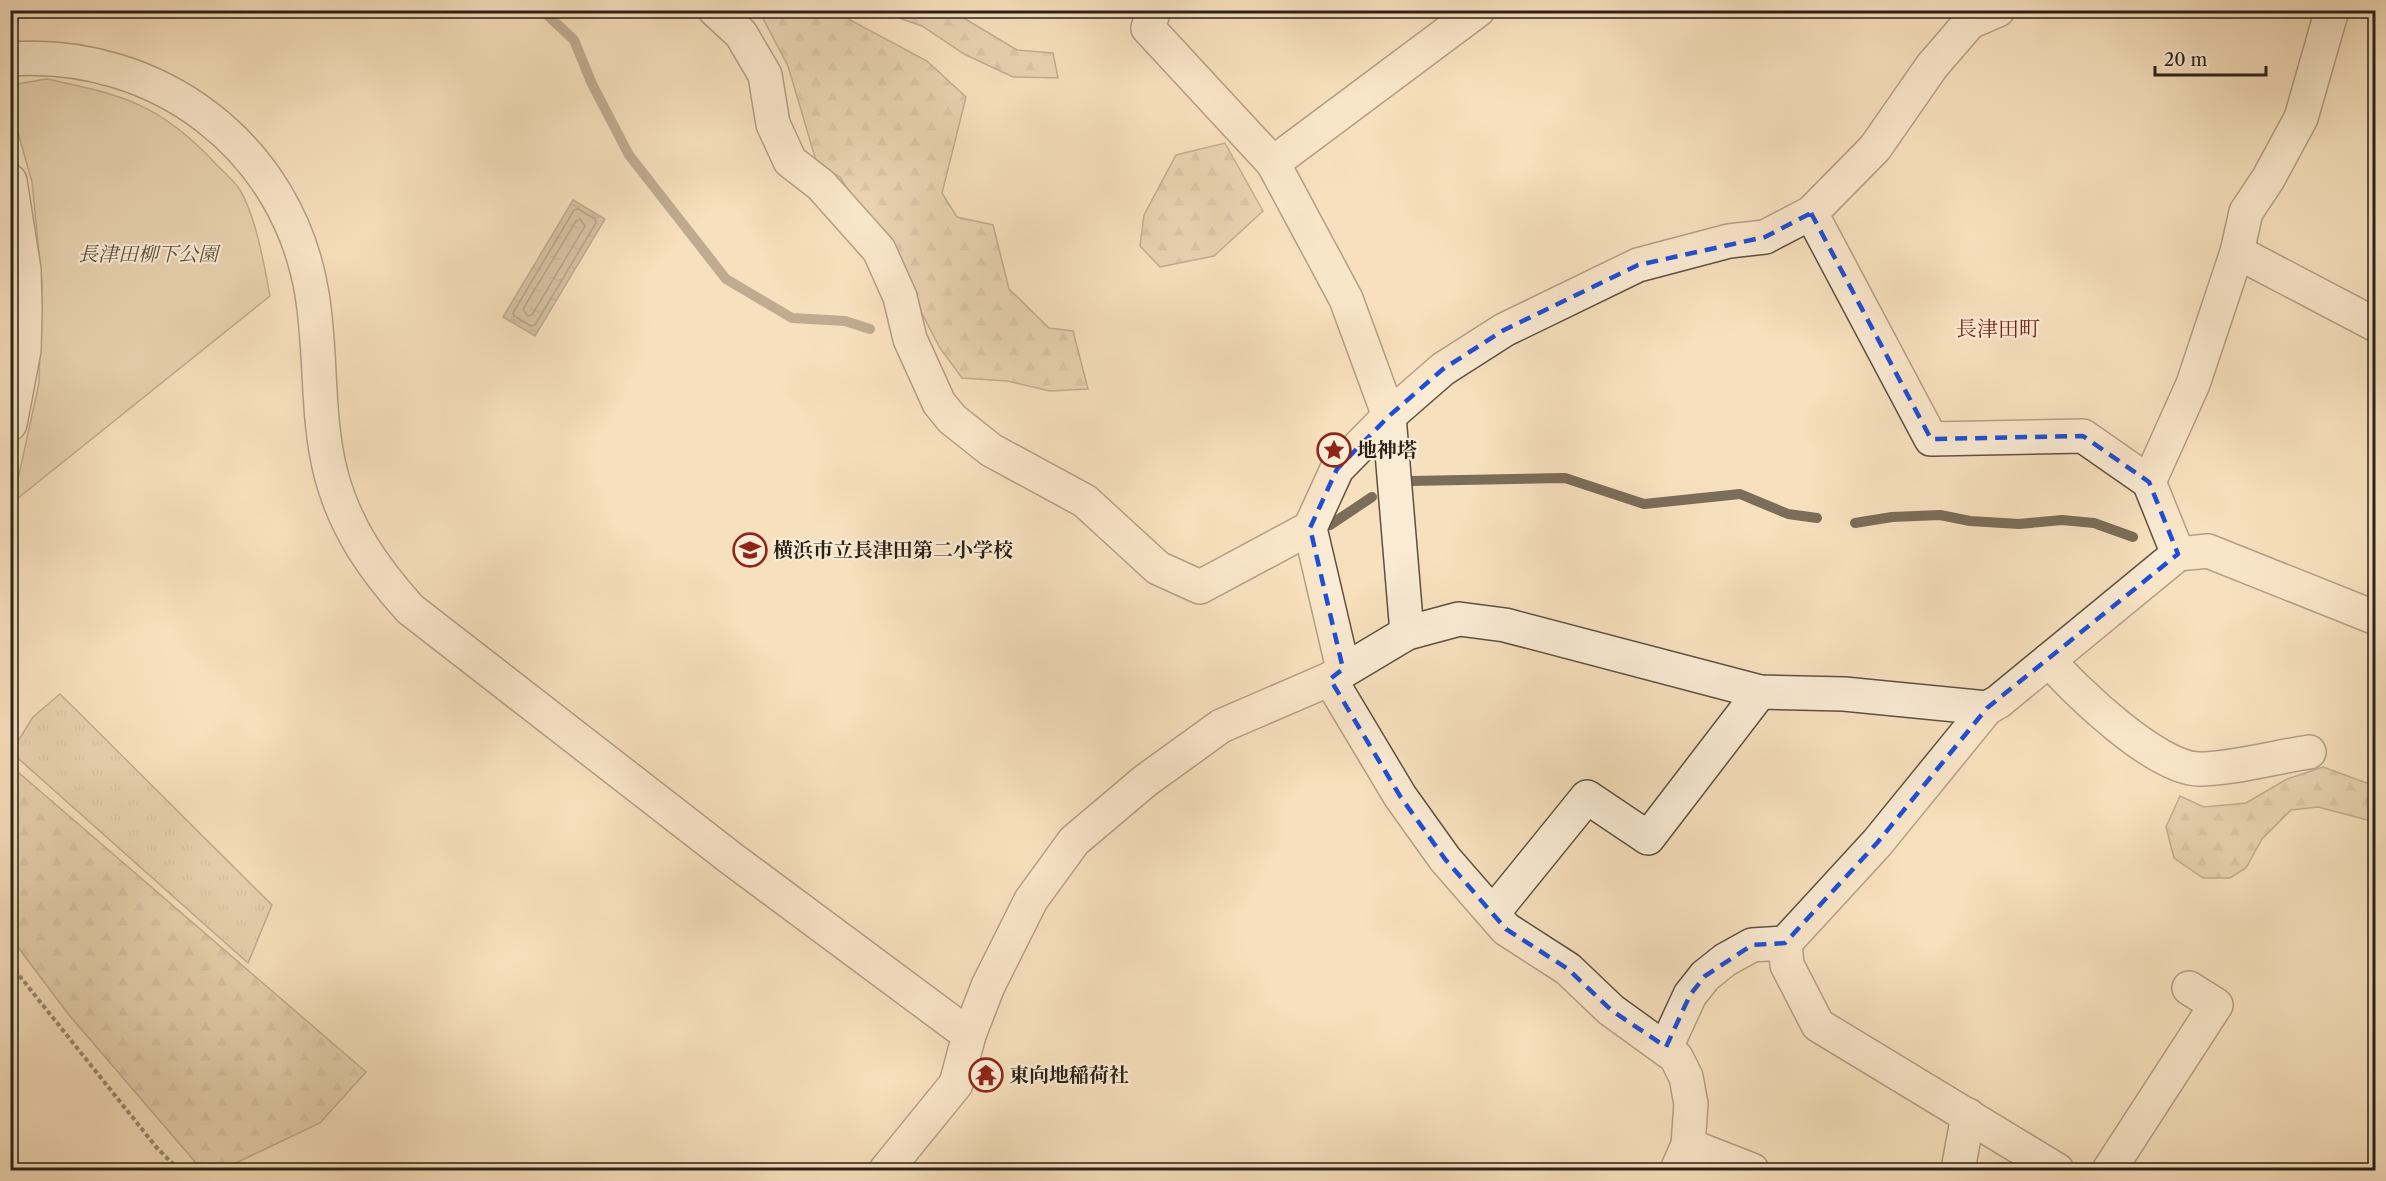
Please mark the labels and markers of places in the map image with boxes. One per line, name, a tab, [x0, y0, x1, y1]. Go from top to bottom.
place icon: 地神塔	[1316, 432, 1352, 468]
place label: 地神塔	[1357, 438, 1417, 462]
school or university icon: 横浜市立長津田第二小学校	[732, 532, 768, 568]
place label: 横浜市立長津田第二小学校	[773, 538, 1013, 562]
temple icon: 東向地稲荷社	[968, 1057, 1004, 1093]
place label: 東向地稲荷社	[1009, 1063, 1129, 1087]

